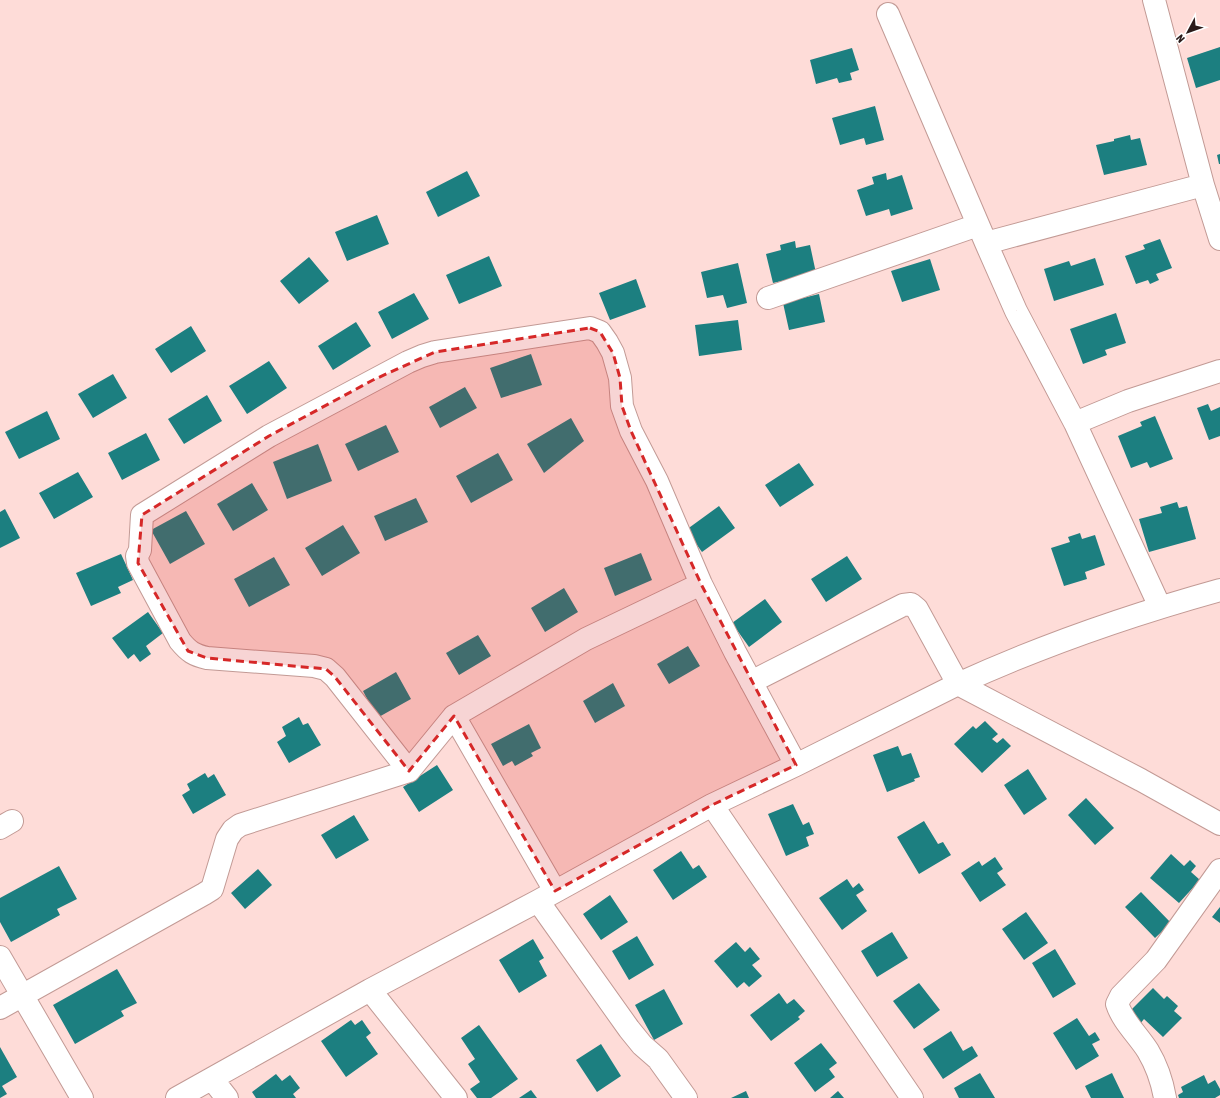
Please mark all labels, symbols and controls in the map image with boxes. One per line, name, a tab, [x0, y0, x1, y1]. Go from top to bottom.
north arrow	[1168, 12, 1208, 52]
text: N	[1174, 32, 1187, 45]

